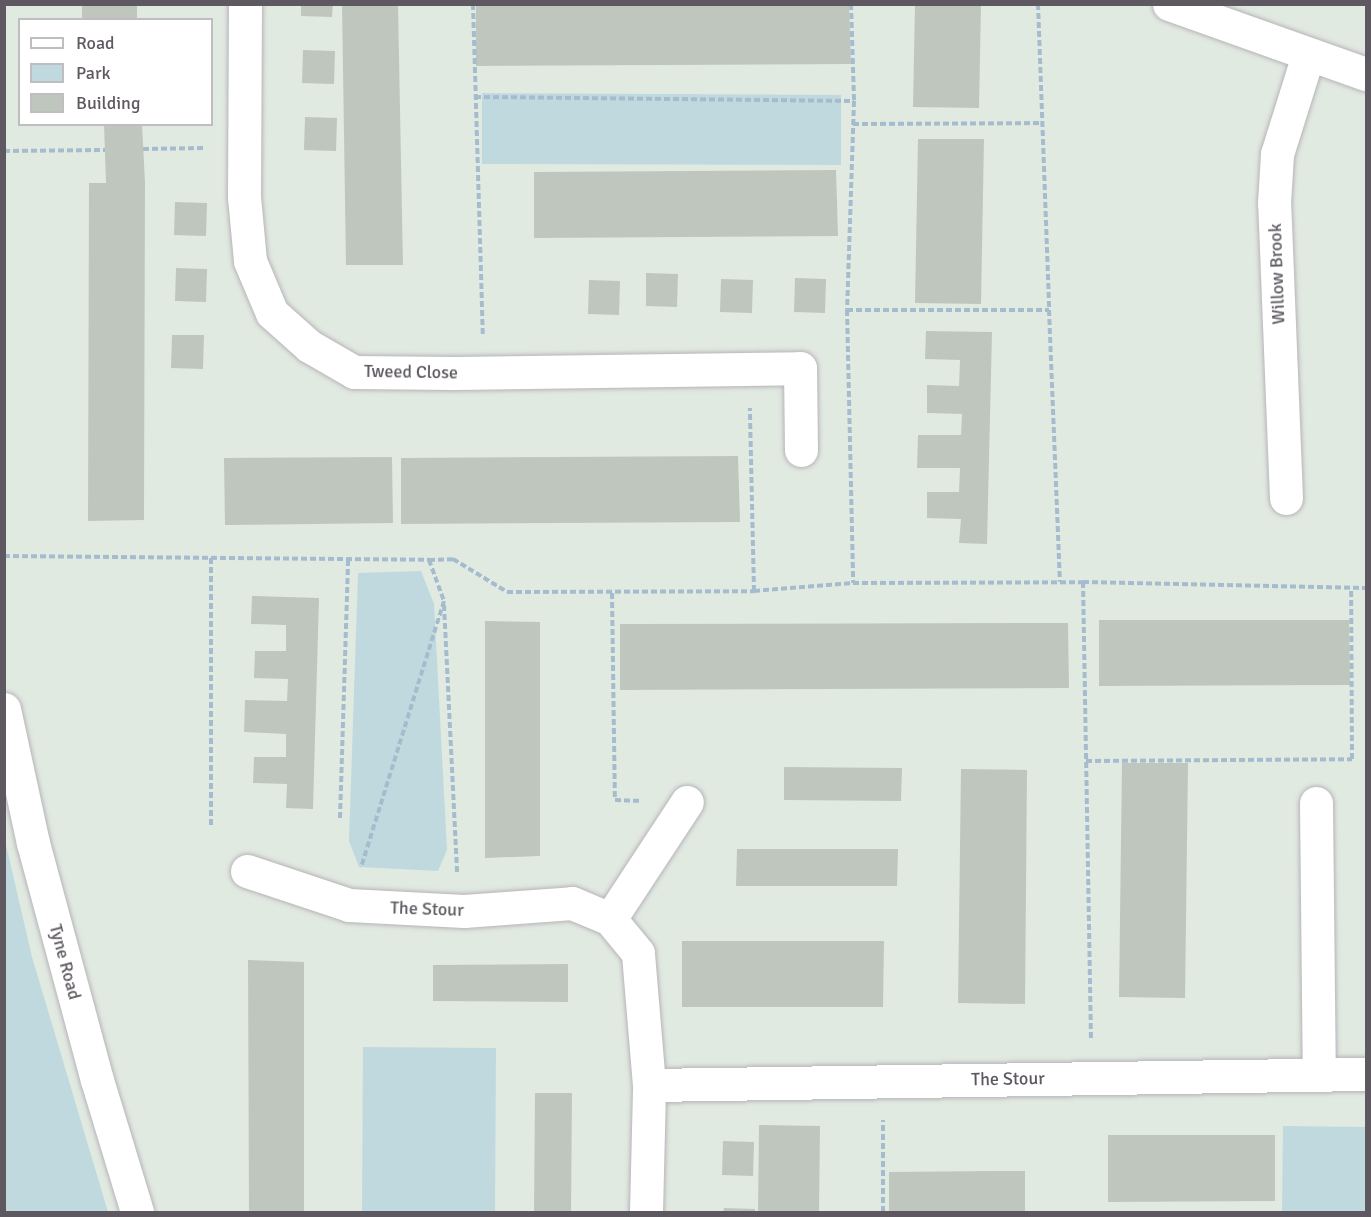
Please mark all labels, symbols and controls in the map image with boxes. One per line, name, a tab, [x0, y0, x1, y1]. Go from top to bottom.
legend	[18, 18, 213, 126]
text: Road	[76, 32, 115, 54]
text: Park	[76, 62, 111, 84]
text: Building	[76, 92, 140, 114]
street label: Willow Brook	[1264, 223, 1290, 325]
street label: Tweed Close	[364, 360, 458, 384]
street label: The Stour	[390, 897, 464, 921]
street label: Tyne Road	[45, 922, 85, 1002]
street label: The Stour	[971, 1068, 1045, 1090]

